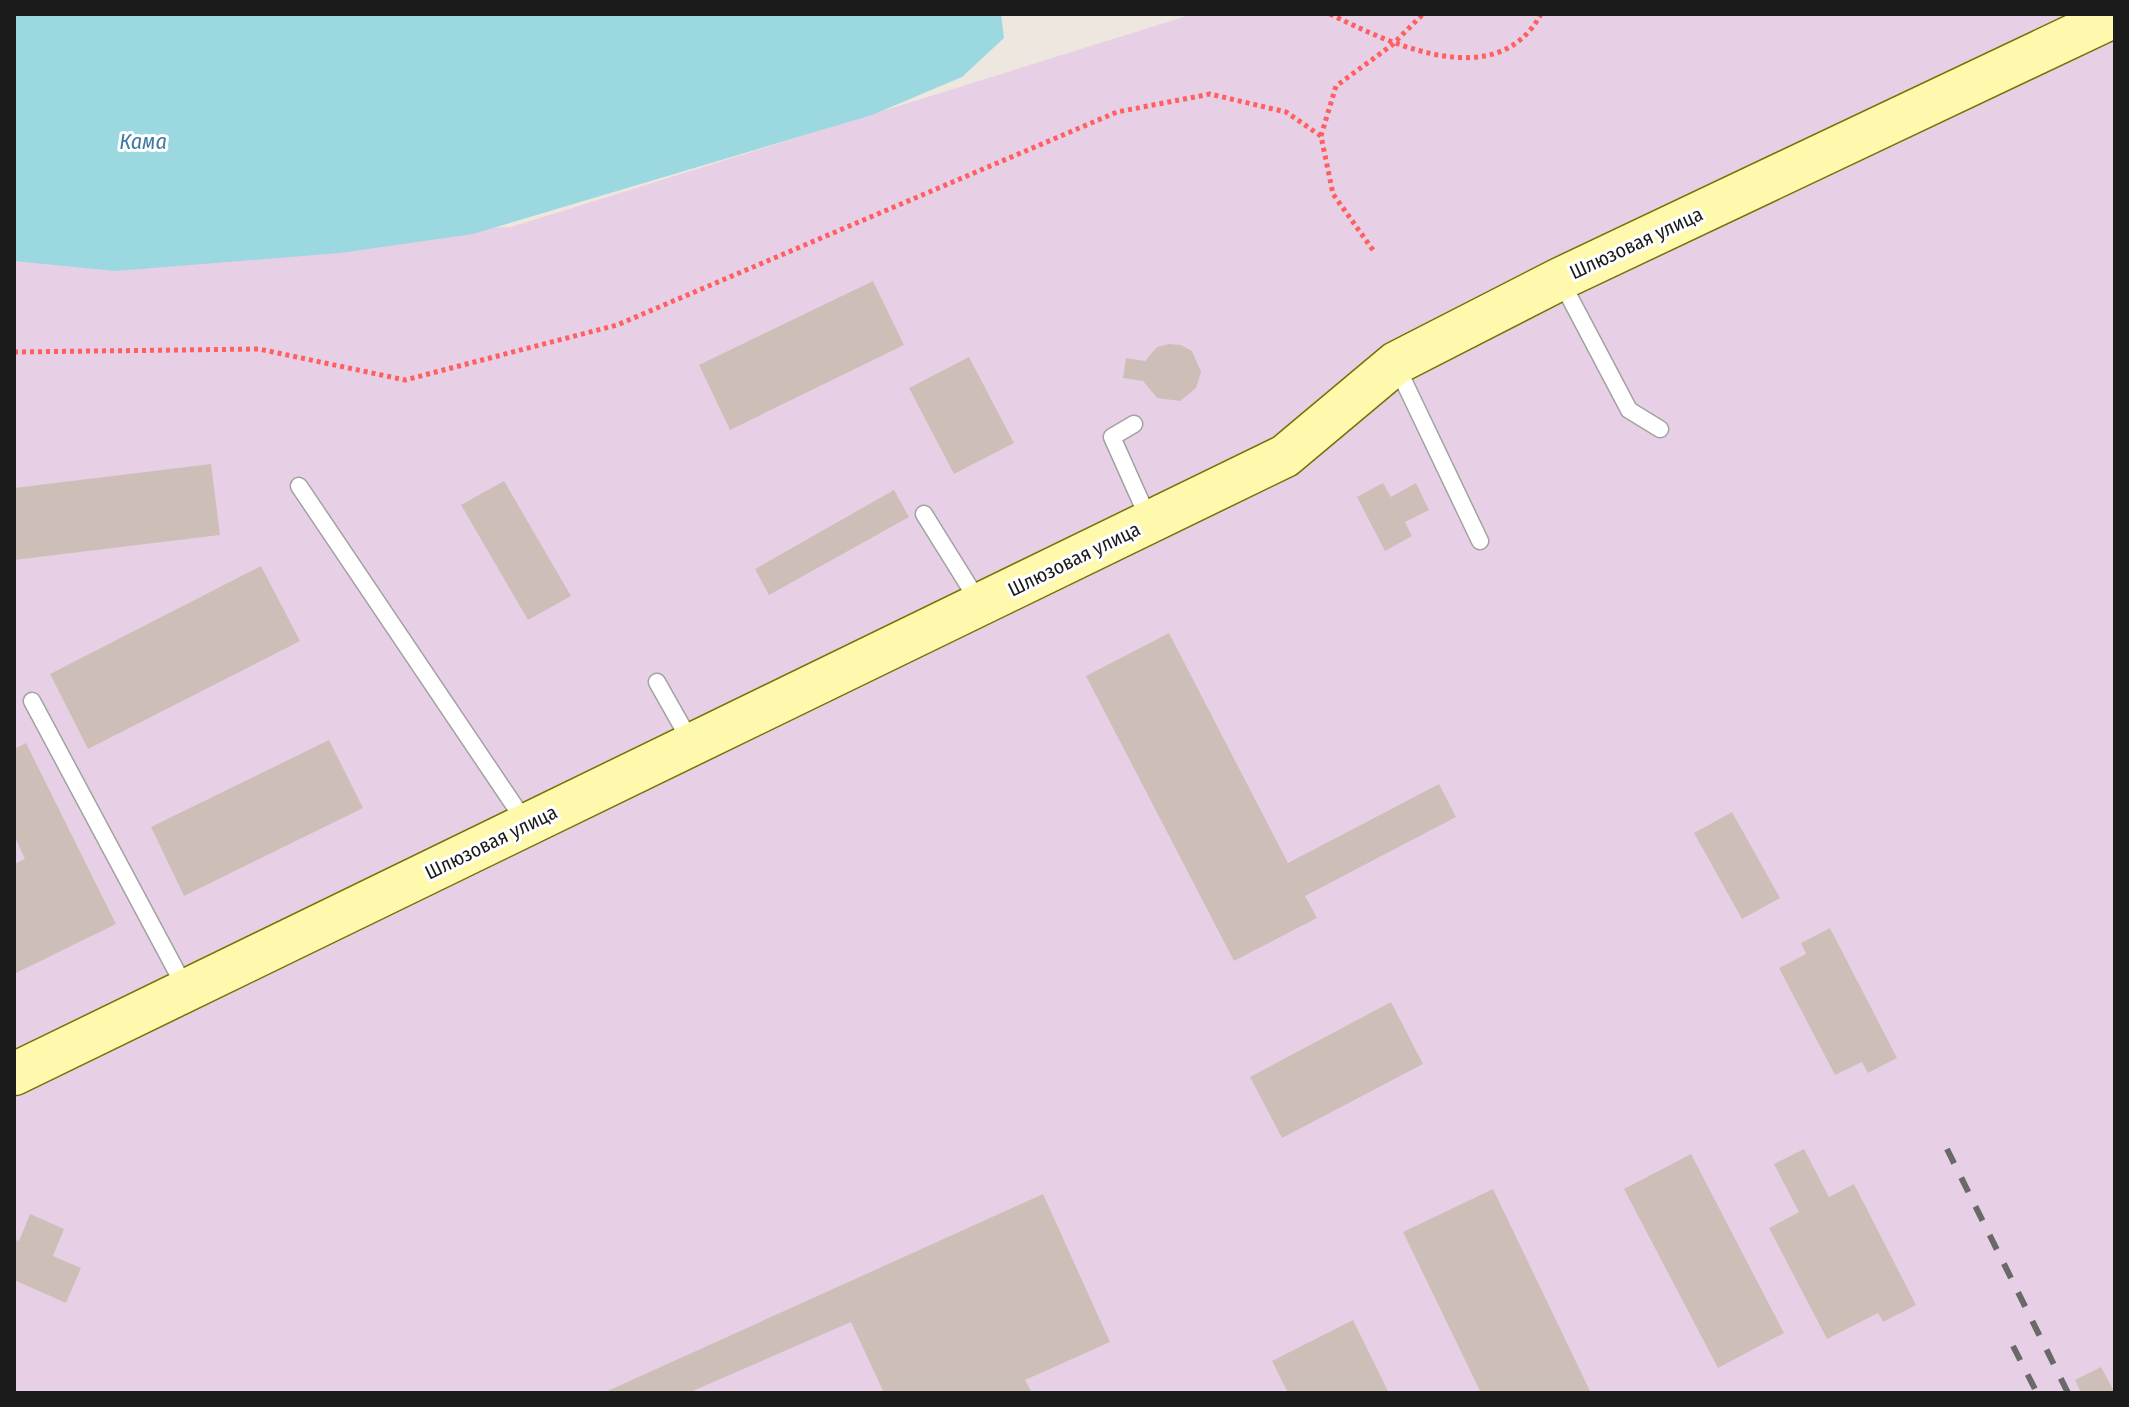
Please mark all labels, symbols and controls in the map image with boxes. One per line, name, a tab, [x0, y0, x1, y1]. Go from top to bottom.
water label: Кама	[119, 128, 167, 155]
street label: Шлюзовая улица	[1566, 202, 1706, 284]
street label: Шлюзовая улица	[1004, 517, 1144, 601]
street label: Шлюзовая улица	[421, 800, 561, 884]

